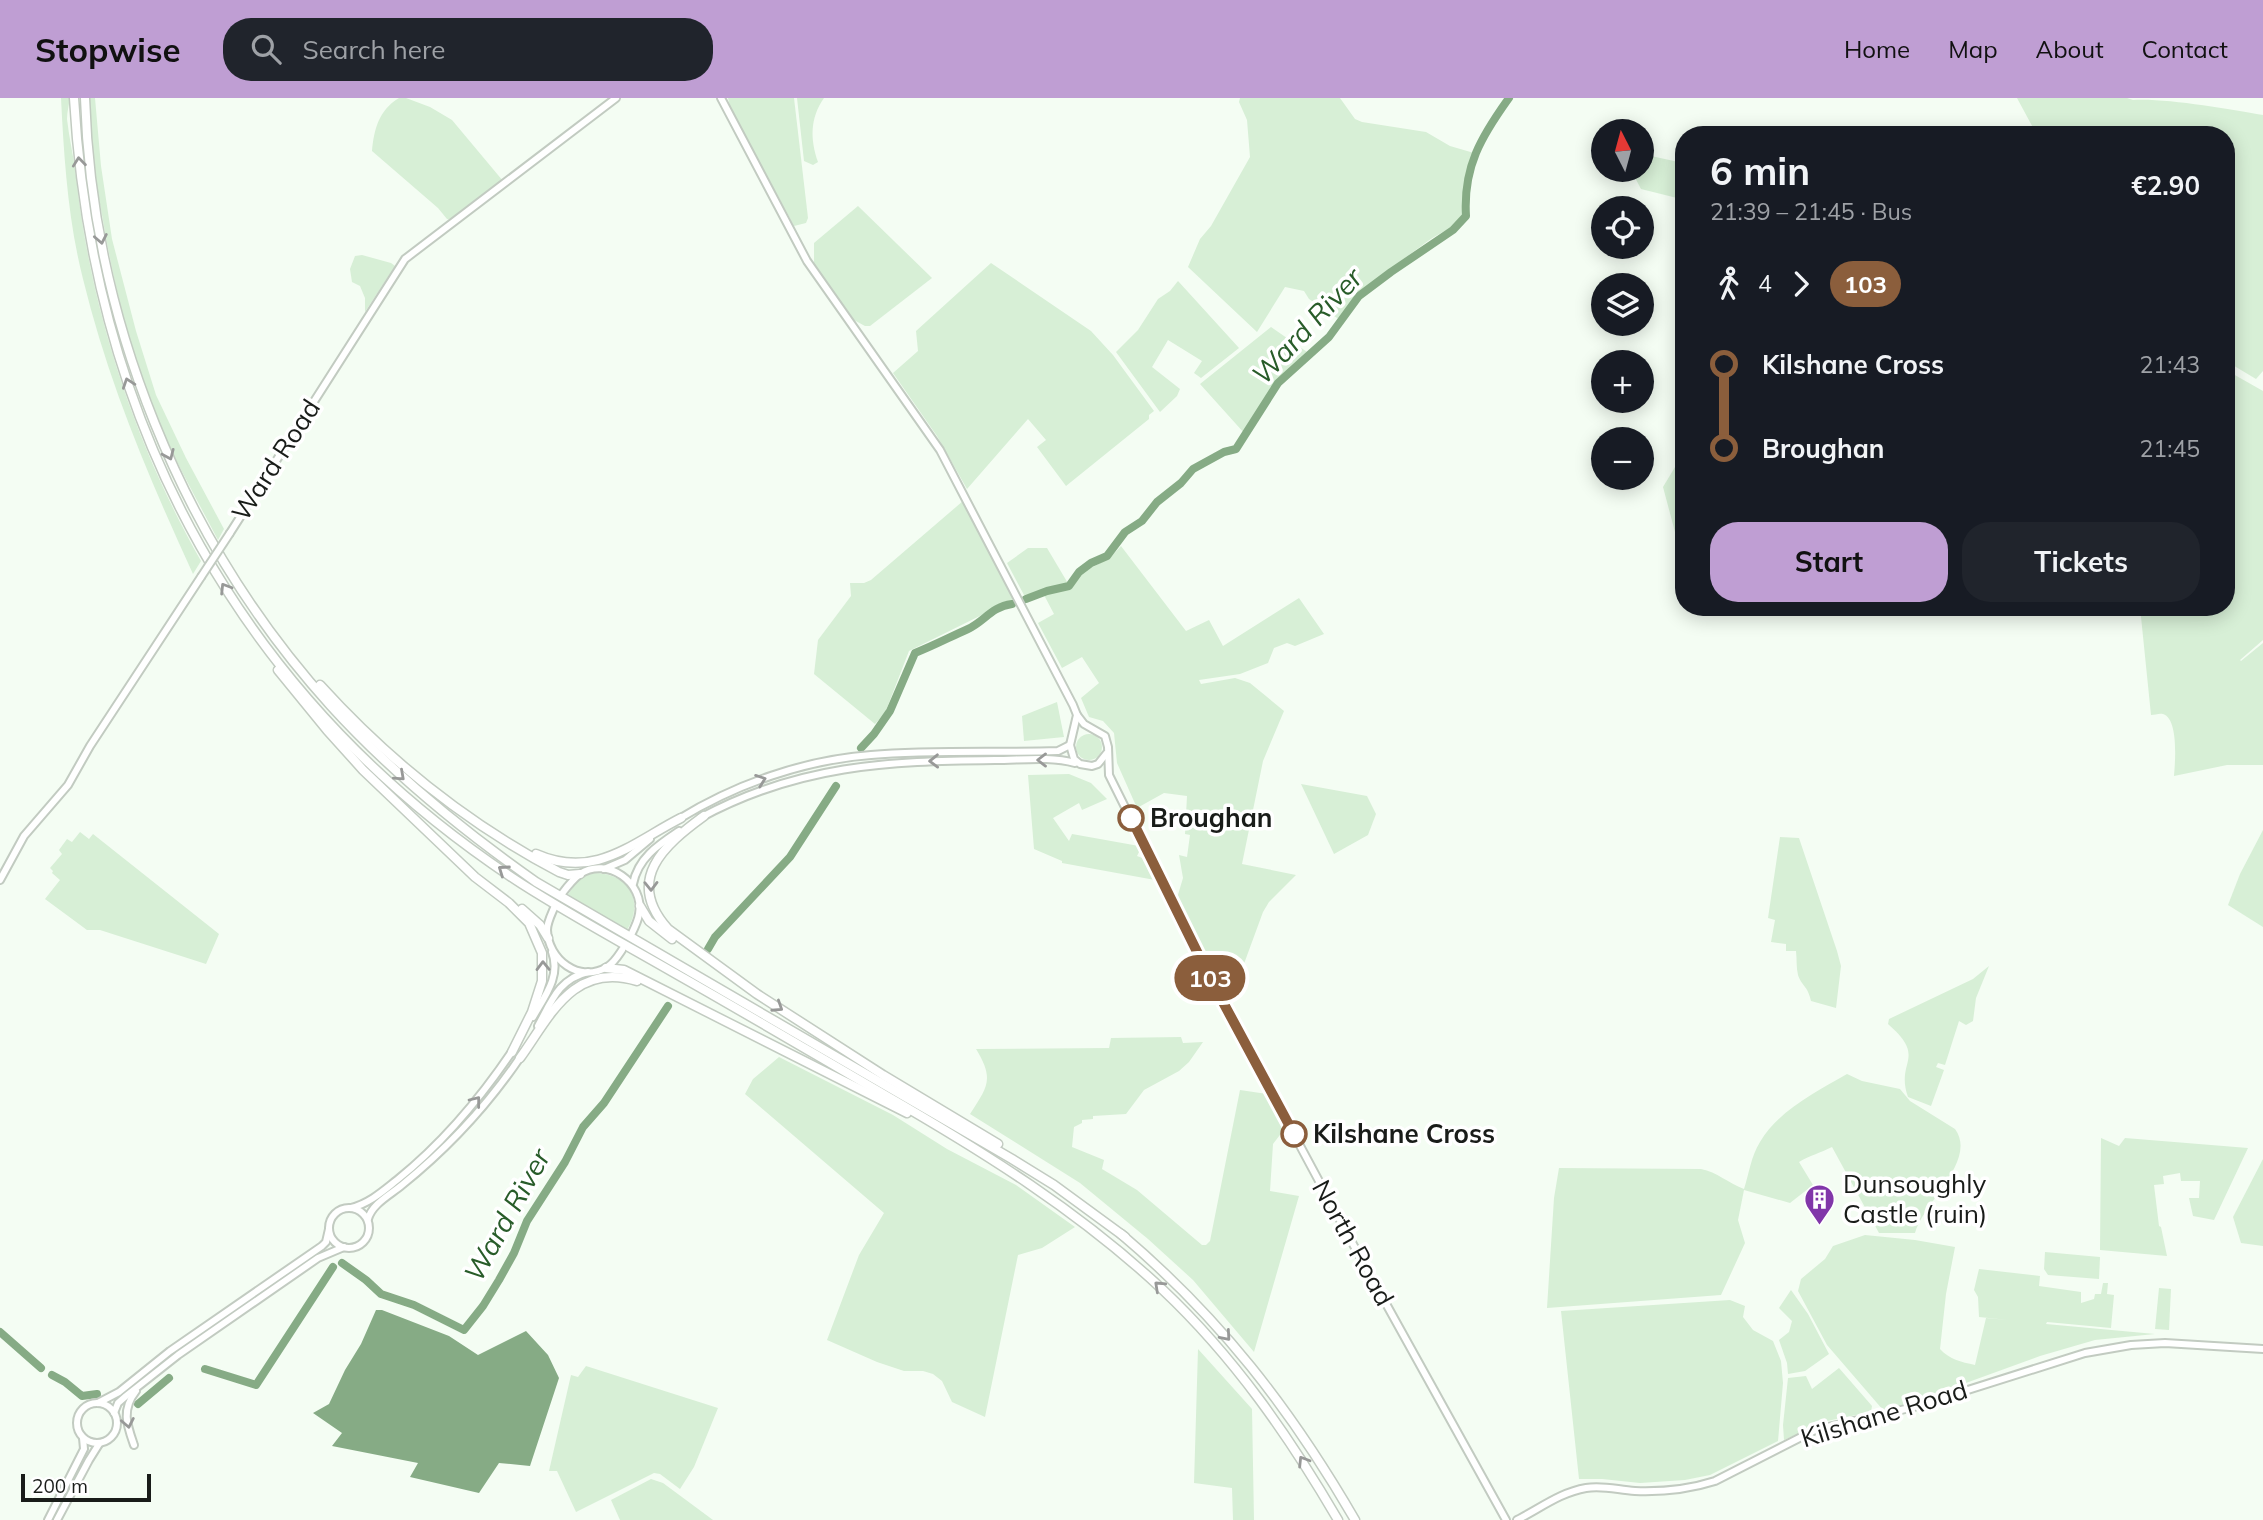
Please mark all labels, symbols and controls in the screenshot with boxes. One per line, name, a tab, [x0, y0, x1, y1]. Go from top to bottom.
search box	[223, 18, 713, 81]
text: Stopwise	[35, 29, 181, 70]
icon: search	[247, 30, 285, 68]
text: Search here	[303, 33, 445, 66]
text: Home	[1844, 34, 1910, 64]
text: Map	[1948, 34, 1998, 64]
text: About	[2036, 34, 2104, 64]
text: Contact	[2142, 34, 2228, 64]
north arrow	[1591, 119, 1654, 182]
map controls	[1591, 119, 1654, 490]
text: 6 min	[1710, 147, 1810, 195]
one-way arrow	[71, 156, 86, 167]
text: €2.90	[2131, 169, 2200, 202]
button: locate	[1591, 196, 1654, 259]
text: 21:39 – 21:45 · Bus	[1710, 197, 1912, 226]
one-way arrow	[93, 233, 108, 245]
water label: Ward River	[1244, 259, 1371, 391]
icon: walk	[1710, 265, 1748, 303]
icon: forward	[1782, 265, 1820, 303]
text: 4	[1758, 269, 1772, 298]
text: 103	[1844, 269, 1887, 299]
button: layers	[1591, 273, 1654, 336]
text: Kilshane Cross	[1762, 348, 1944, 381]
button: +	[1591, 350, 1654, 413]
text: 21:43	[2140, 350, 2200, 379]
one-way arrow	[122, 378, 136, 390]
street label: Ward Road	[224, 393, 327, 527]
button: −	[1591, 427, 1654, 490]
text: Broughan	[1762, 432, 1885, 465]
text: 21:45	[2140, 434, 2200, 463]
one-way arrow	[161, 448, 175, 460]
button: Start	[1710, 522, 1948, 602]
button: Tickets	[1962, 522, 2200, 602]
one-way arrow	[220, 583, 233, 596]
one-way arrow	[1036, 752, 1047, 768]
one-way arrow	[929, 753, 939, 769]
one-way arrow	[392, 767, 405, 780]
one-way arrow	[754, 775, 766, 789]
place label: Broughan	[1150, 801, 1273, 834]
marker: Broughan	[1118, 805, 1144, 831]
one-way arrow	[498, 866, 511, 878]
one-way arrow	[644, 881, 659, 892]
line badge: 103	[1170, 955, 1250, 1001]
one-way arrow	[535, 960, 550, 971]
text: 103	[1188, 963, 1232, 993]
one-way arrow	[770, 999, 783, 1012]
one-way arrow	[468, 1096, 481, 1109]
place label: Kilshane Cross	[1313, 1117, 1495, 1150]
marker: Kilshane Cross	[1281, 1121, 1307, 1147]
water label: Ward River	[456, 1141, 558, 1287]
place label: Dunsoughly Castle (ruin)	[1843, 1167, 1987, 1230]
street label: North Road	[1305, 1174, 1402, 1312]
building icon: Dunsoughly Castle (ruin)	[1803, 1182, 1837, 1226]
one-way arrow	[1154, 1282, 1167, 1295]
one-way arrow	[1218, 1327, 1230, 1340]
street label: Kilshane Road	[1797, 1373, 1971, 1455]
one-way arrow	[120, 1417, 135, 1429]
one-way arrow	[1299, 1456, 1312, 1469]
scale bar	[21, 1471, 150, 1503]
text: 200 m	[32, 1474, 88, 1498]

